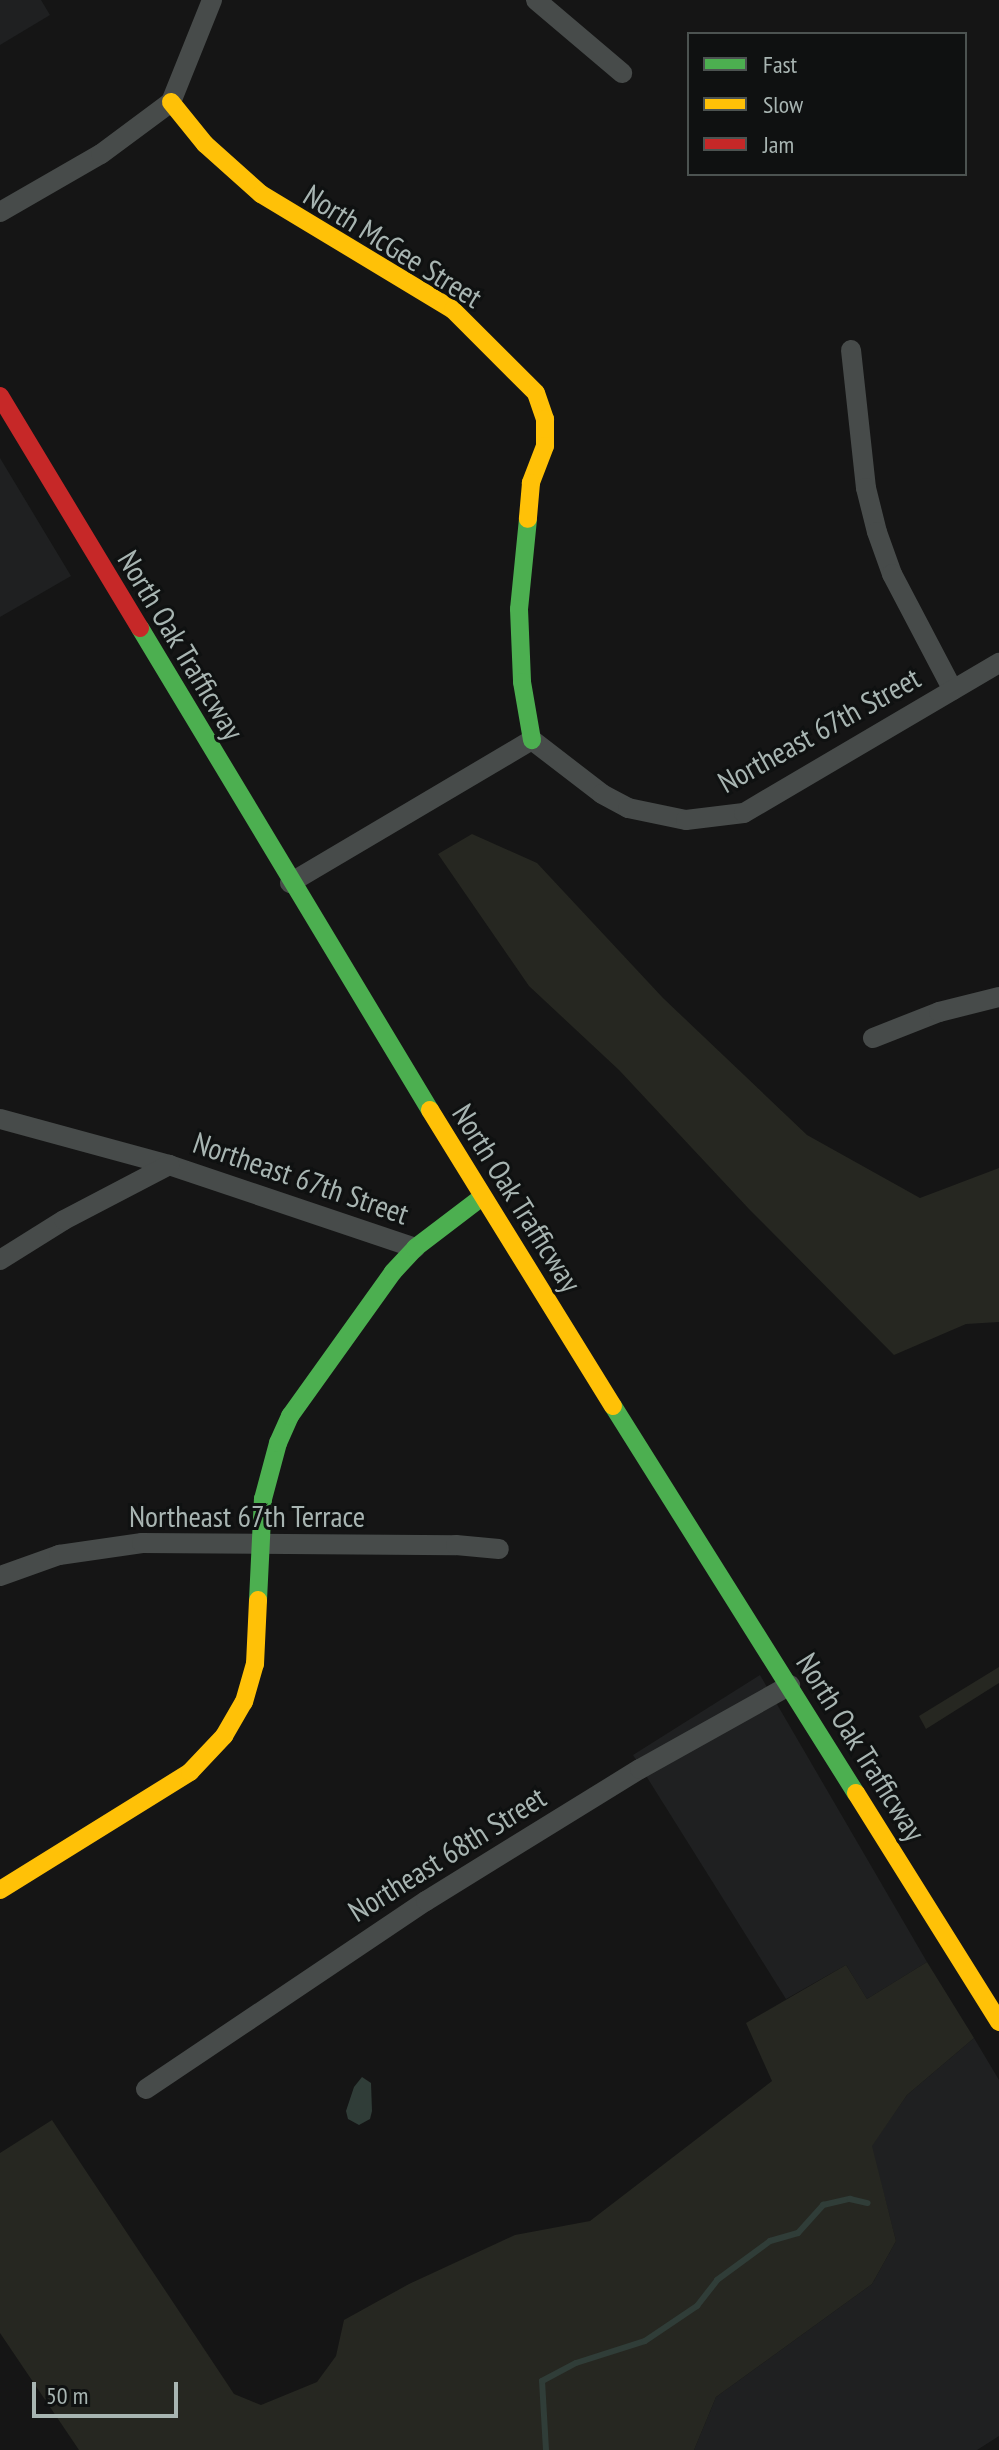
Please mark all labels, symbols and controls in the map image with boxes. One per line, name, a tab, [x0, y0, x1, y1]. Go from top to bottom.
legend	[687, 32, 967, 176]
text: Fast	[763, 49, 797, 80]
text: Slow	[763, 89, 803, 120]
text: Jam	[763, 129, 794, 160]
street label: North McGee Street	[297, 177, 489, 315]
street label: North Oak Trafficway	[110, 543, 252, 747]
street label: Northeast 67th Street	[712, 660, 926, 800]
street label: North Oak Trafficway	[445, 1097, 589, 1299]
street label: Northeast 67th Street	[189, 1124, 413, 1232]
street label: Northeast 67th Terrace	[129, 1498, 365, 1534]
street label: North Oak Trafficway	[789, 1646, 933, 1848]
street label: Northeast 68th Street	[342, 1779, 552, 1929]
scale bar	[36, 2366, 182, 2416]
text: 50 m	[46, 2380, 88, 2411]

